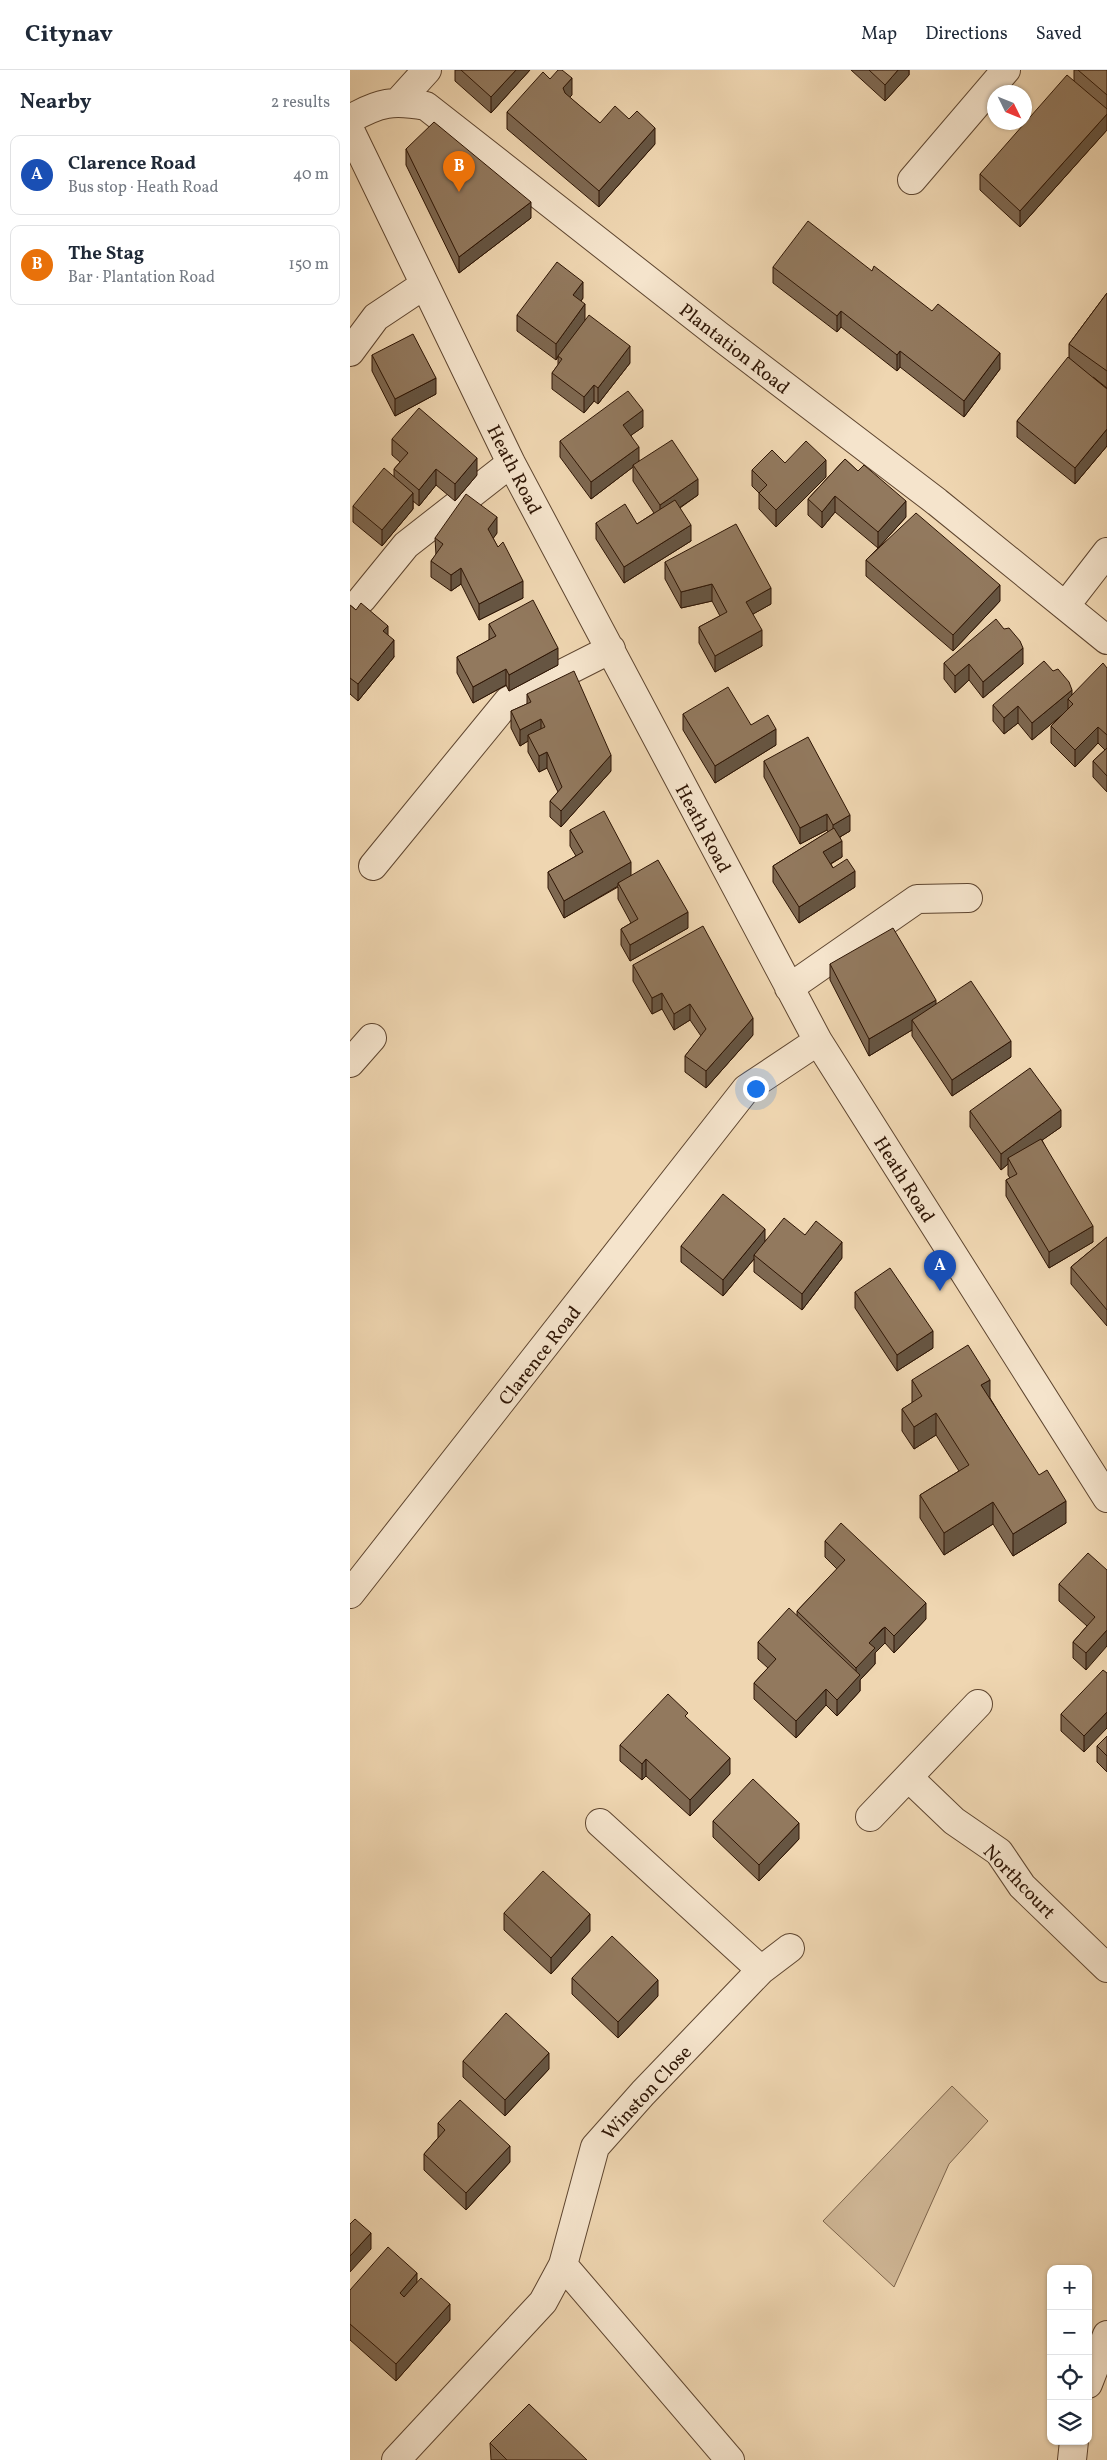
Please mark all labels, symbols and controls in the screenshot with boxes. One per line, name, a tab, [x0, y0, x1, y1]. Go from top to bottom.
text: Citynav	[25, 18, 113, 52]
text: Map	[861, 22, 897, 47]
text: Directions	[925, 22, 1008, 47]
text: Saved	[1036, 22, 1082, 47]
north arrow	[987, 85, 1032, 130]
text: Nearby	[20, 88, 91, 117]
text: 2 results	[271, 92, 330, 114]
text: Clarence Road	[68, 151, 196, 177]
pin: B	[443, 151, 475, 192]
text: A	[31, 164, 43, 186]
text: 40 m	[293, 164, 329, 186]
text: Bus stop · Heath Road	[68, 177, 218, 199]
text: The Stag	[68, 241, 144, 267]
text: B	[32, 254, 42, 276]
text: 150 m	[288, 254, 329, 276]
text: Bar · Plantation Road	[68, 267, 215, 289]
street label: Plantation Road	[673, 298, 795, 401]
street label: Heath Road	[480, 421, 547, 519]
street label: Heath Road	[668, 780, 737, 878]
your location	[743, 1076, 769, 1102]
street label: Heath Road	[867, 1132, 940, 1228]
pin: A	[924, 1250, 956, 1291]
street label: Clarence Road	[493, 1301, 588, 1412]
street label: Northcourt	[977, 1840, 1061, 1926]
street label: Winston Close	[597, 2040, 698, 2146]
map controls	[1047, 2265, 1092, 2445]
button: +	[1047, 2265, 1092, 2310]
button: −	[1047, 2310, 1092, 2355]
button: locate	[1047, 2355, 1092, 2400]
button: layers	[1047, 2400, 1092, 2445]

